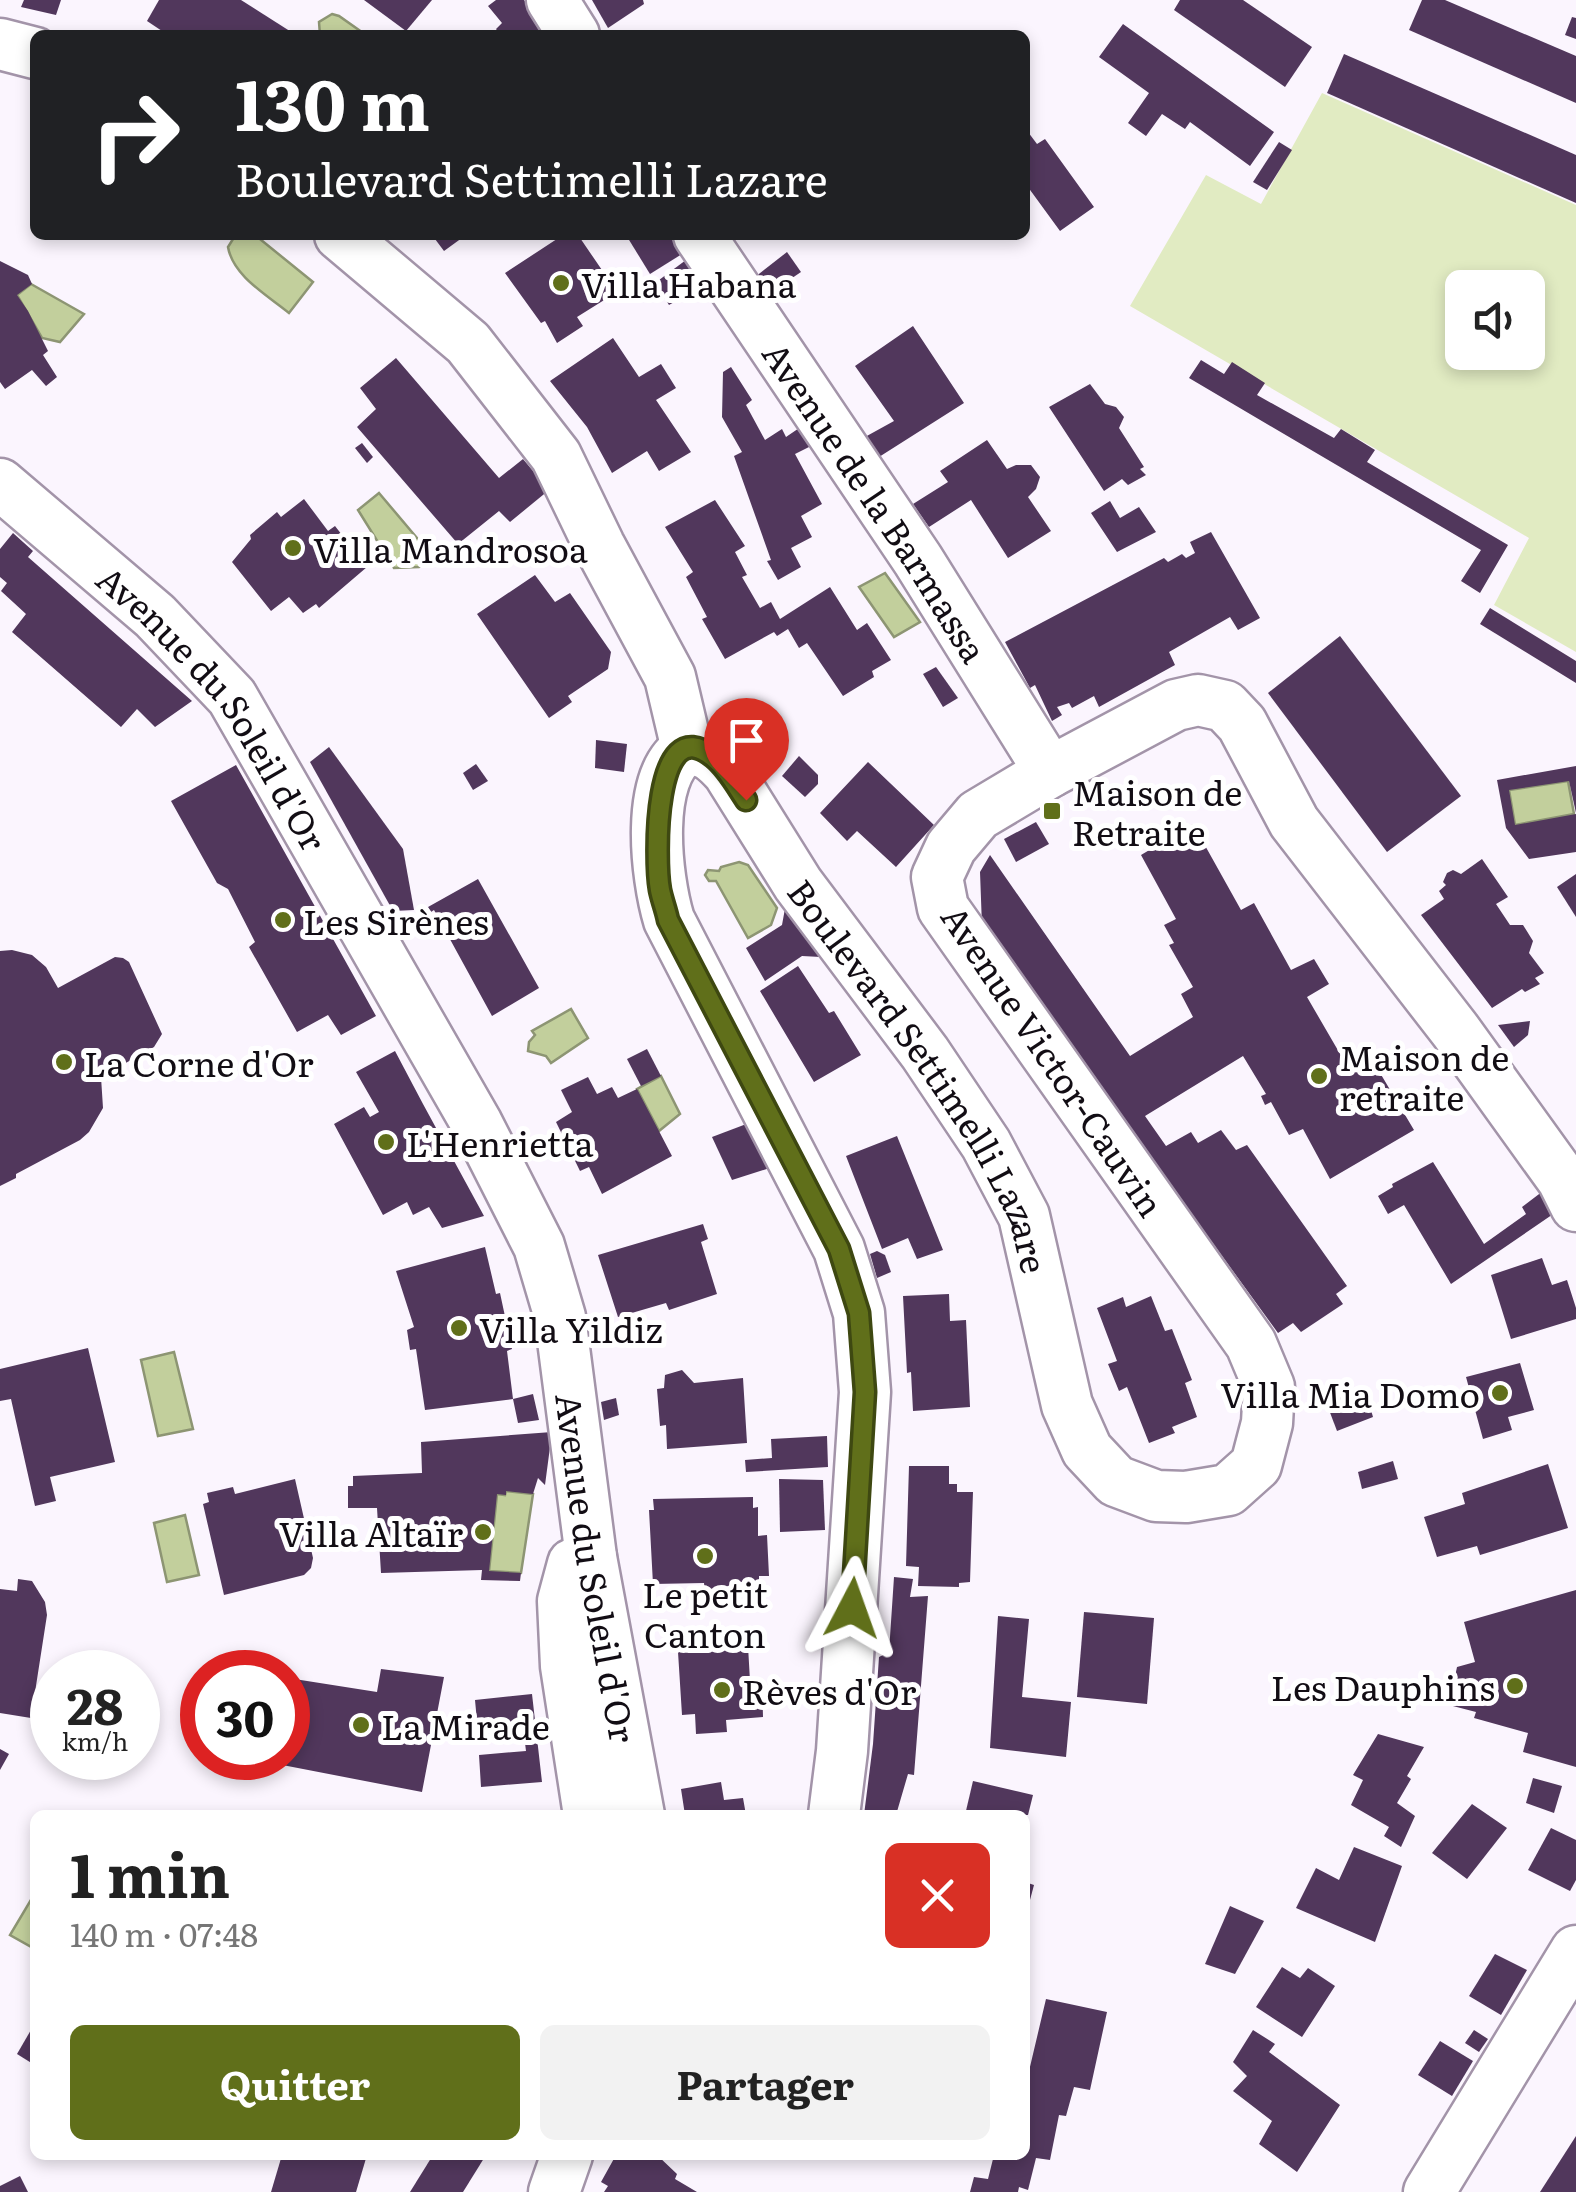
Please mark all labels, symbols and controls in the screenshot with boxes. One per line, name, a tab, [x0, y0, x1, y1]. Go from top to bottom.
text: 130 m	[235, 49, 430, 153]
icon: right	[70, 70, 200, 200]
text: Boulevard Settimelli Lazare	[235, 144, 828, 211]
place label: Villa Habana	[581, 257, 796, 309]
map controls	[1445, 270, 1545, 370]
button: sound	[1445, 270, 1545, 370]
marker: Villa Habana	[550, 272, 572, 294]
street label: Avenue de la Barmassa	[751, 330, 1001, 672]
place label: Villa Mandrosoa	[313, 522, 588, 574]
marker: Villa Mandrosoa	[282, 537, 304, 559]
street label: Avenue du Soleil d'Or	[86, 552, 341, 861]
pin	[704, 698, 789, 801]
icon: arrive	[719, 713, 774, 768]
place label: Maison de Retraite	[1072, 765, 1242, 857]
marker: Maison de Retraite	[1041, 800, 1063, 822]
street label: Boulevard Settimelli Lazare	[776, 867, 1062, 1278]
place label: Les Sirènes	[303, 894, 489, 946]
street label: Avenue Victor-Cauvin	[930, 894, 1178, 1226]
marker: Les Sirènes	[272, 909, 294, 931]
place label: Maison de retraite	[1339, 1030, 1509, 1122]
place label: La Corne d'Or	[84, 1036, 314, 1088]
marker: La Corne d'Or	[53, 1051, 75, 1073]
marker: Maison de retraite	[1308, 1065, 1330, 1087]
place label: L'Henrietta	[406, 1116, 594, 1168]
marker: L'Henrietta	[375, 1131, 397, 1153]
place label: Villa Yildiz	[479, 1302, 663, 1354]
marker: Villa Yildiz	[448, 1317, 470, 1339]
place label: Villa Mia Domo	[1220, 1367, 1480, 1419]
marker: Villa Mia Domo	[1489, 1382, 1511, 1404]
street label: Avenue du Soleil d'Or	[544, 1390, 651, 1747]
place label: Villa Altaïr	[279, 1506, 463, 1558]
marker: Villa Altaïr	[472, 1521, 494, 1543]
marker: Le petit Canton	[694, 1545, 716, 1567]
position arrow	[800, 1556, 904, 1660]
place label: Le petit Canton	[642, 1567, 768, 1659]
speed limit sign: 30	[180, 1650, 310, 1780]
place label: Les Dauphins	[1271, 1660, 1495, 1712]
place label: Rèves d'Or	[742, 1664, 917, 1716]
text: 28	[67, 1666, 123, 1740]
marker: Les Dauphins	[1504, 1675, 1526, 1697]
marker: Rèves d'Or	[711, 1679, 733, 1701]
place label: La Mirade	[381, 1699, 550, 1751]
marker: La Mirade	[350, 1714, 372, 1736]
text: km/h	[62, 1722, 128, 1759]
text: 1 min	[70, 1827, 230, 1916]
button: close	[885, 1843, 990, 1948]
text: 140 m · 07:48	[70, 1909, 258, 1957]
button: Quitter	[70, 2025, 520, 2140]
button: Partager	[540, 2025, 990, 2140]

